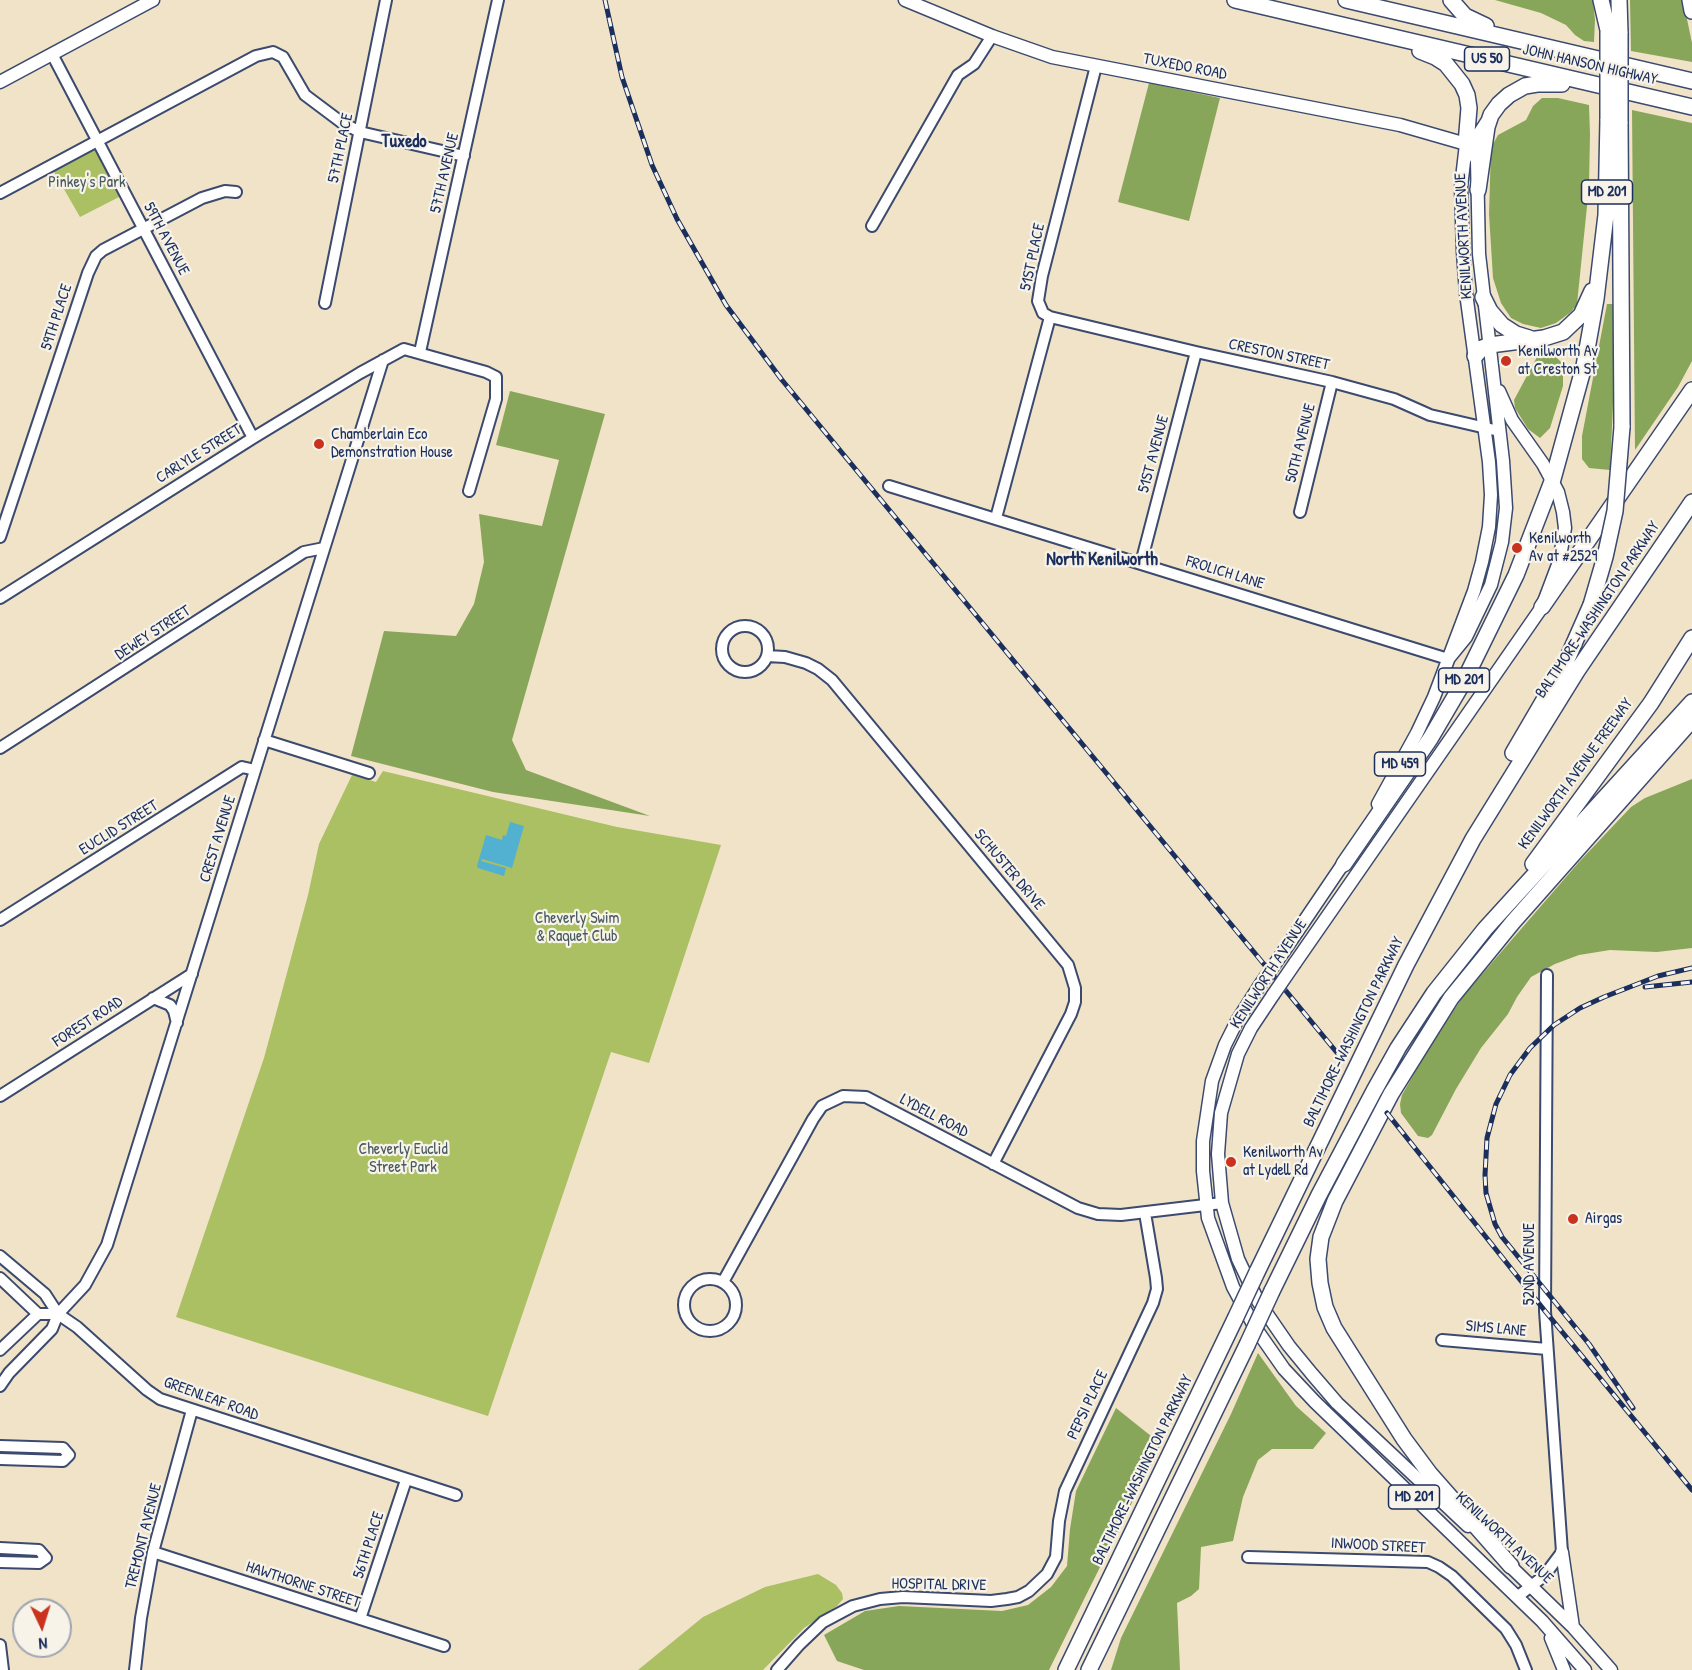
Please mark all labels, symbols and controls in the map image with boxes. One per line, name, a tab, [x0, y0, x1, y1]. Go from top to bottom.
street label: JOHN HANSON HIGHWAY	[1521, 40, 1659, 90]
road number: US 50	[1464, 47, 1510, 71]
street label: TUXEDO ROAD	[1142, 49, 1228, 85]
street label: 57TH PLACE	[324, 111, 358, 185]
district label: Tuxedo	[381, 131, 427, 153]
street label: 57TH AVENUE	[426, 131, 464, 215]
street label: KENILWORTH AVENUE	[1451, 172, 1477, 300]
park label: Pinkey's Park	[48, 173, 126, 193]
road number: MD 201	[1582, 180, 1632, 204]
street label: 59TH AVENUE	[139, 199, 193, 279]
street label: 51ST PLACE	[1017, 222, 1049, 292]
street label: 59TH PLACE	[37, 281, 77, 353]
street label: CRESTON STREET	[1227, 335, 1331, 375]
place label: Kenilworth Av at Creston St	[1518, 342, 1598, 380]
marker: Kenilworth Av at Creston St	[1499, 354, 1513, 368]
street label: 50TH AVENUE	[1282, 401, 1320, 485]
street label: 51ST AVENUE	[1134, 413, 1174, 495]
street label: CARLYLE STREET	[153, 420, 245, 488]
place label: Chamberlain Eco Demonstration House	[331, 425, 453, 463]
marker: Chamberlain Eco Demonstration House	[312, 437, 326, 451]
street label: BALTIMORE-WASHINGTON PARKWAY	[1532, 518, 1664, 702]
place label: Kenilworth Av at #2529	[1529, 529, 1597, 567]
marker: Kenilworth Av at #2529	[1510, 541, 1524, 555]
district label: North Kenilworth	[1046, 549, 1158, 571]
street label: FROLICH LANE	[1183, 552, 1267, 594]
street label: DEWEY STREET	[112, 602, 194, 664]
road number: MD 201	[1438, 668, 1490, 692]
street label: KENILWORTH AVENUE FREEWAY	[1515, 695, 1637, 853]
road number: MD 459	[1374, 752, 1426, 776]
street label: CREST AVENUE	[196, 793, 240, 885]
street label: EUCLID STREET	[76, 796, 162, 860]
street label: SCHUSTER DRIVE	[970, 826, 1048, 914]
park label: Cheverly Swim & Raquet Club	[535, 909, 619, 947]
street label: KENILWORTH AVENUE	[1226, 916, 1312, 1032]
street label: BALTIMORE-WASHINGTON PARKWAY	[1300, 934, 1408, 1130]
street label: FOREST ROAD	[50, 992, 126, 1052]
street label: LYDELL ROAD	[896, 1090, 972, 1142]
park label: Cheverly Euclid Street Park	[358, 1140, 448, 1178]
place label: Kenilworth Av at Lydell Rd	[1243, 1143, 1323, 1181]
marker: Kenilworth Av at Lydell Rd	[1224, 1155, 1238, 1169]
place label: Airgas	[1585, 1209, 1622, 1229]
marker: Airgas	[1566, 1212, 1580, 1226]
street label: 52ND AVENUE	[1520, 1223, 1540, 1305]
street label: SIMS LANE	[1465, 1317, 1527, 1341]
street label: PEPSI PLACE	[1064, 1367, 1112, 1443]
street label: BALTIMORE-WASHINGTON PARKWAY	[1089, 1372, 1197, 1568]
street label: GREENLEAF ROAD	[161, 1373, 261, 1425]
street label: TREMONT AVENUE	[122, 1481, 166, 1591]
road number: MD 201	[1388, 1485, 1440, 1509]
street label: KENILWORTH AVENUE	[1451, 1488, 1557, 1588]
street label: 56TH PLACE	[349, 1509, 389, 1581]
street label: INWOOD STREET	[1330, 1534, 1426, 1558]
street label: HAWTHORNE STREET	[243, 1557, 363, 1613]
street label: HOSPITAL DRIVE	[891, 1575, 987, 1595]
north arrow	[12, 1598, 72, 1658]
text: N	[38, 1633, 48, 1655]

